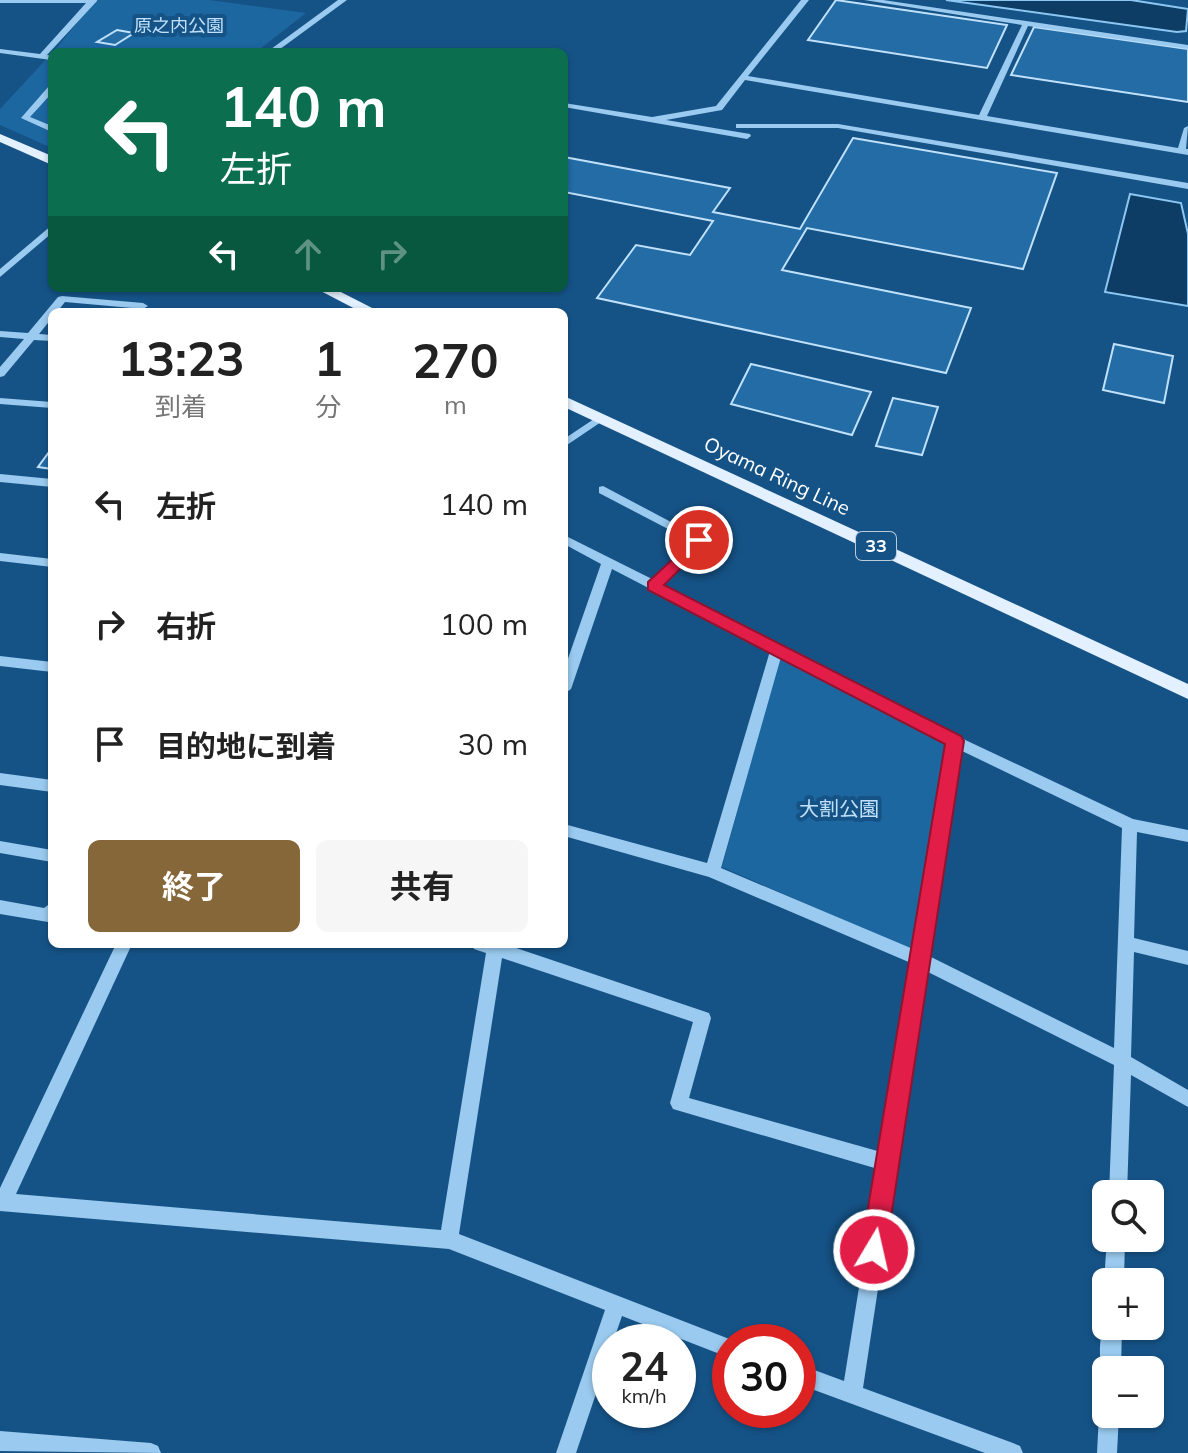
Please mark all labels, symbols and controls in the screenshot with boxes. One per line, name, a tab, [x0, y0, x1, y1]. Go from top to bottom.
park label: 原之内公園	[134, 14, 224, 37]
text: 140 m	[220, 71, 387, 141]
icon: left	[88, 80, 192, 184]
text: 左折	[220, 146, 292, 191]
icon: left	[202, 232, 246, 276]
icon: ahead	[286, 232, 330, 276]
icon: right	[370, 232, 414, 276]
text: 13:23	[117, 328, 245, 388]
text: 1	[314, 328, 343, 388]
text: 270	[412, 330, 499, 390]
text: m	[444, 388, 467, 421]
text: 到着	[155, 390, 207, 423]
text: 分	[315, 390, 341, 423]
street label: Oyama Ring Line	[700, 431, 854, 520]
icon: left	[88, 482, 132, 526]
text: 140 m	[440, 485, 528, 523]
text: 左折	[156, 487, 216, 525]
pin	[665, 506, 733, 574]
icon: arrive	[677, 518, 721, 562]
road number: 33	[856, 532, 896, 560]
icon: right	[88, 602, 132, 646]
text: 100 m	[440, 605, 528, 643]
text: 右折	[156, 607, 216, 645]
icon: arrive	[88, 722, 132, 766]
text: 30 m	[458, 725, 528, 763]
text: 目的地に到着	[156, 727, 336, 765]
park label: 大割公園	[799, 796, 879, 821]
button: 終了	[88, 840, 300, 932]
button: 共有	[316, 840, 528, 932]
map controls	[1092, 1180, 1164, 1428]
button: search	[1092, 1180, 1164, 1252]
position arrow	[832, 1208, 916, 1292]
button: +	[1092, 1268, 1164, 1340]
speed limit sign: 30	[712, 1324, 816, 1428]
text: 24	[620, 1341, 668, 1391]
button: −	[1092, 1356, 1164, 1428]
text: km/h	[621, 1383, 667, 1408]

